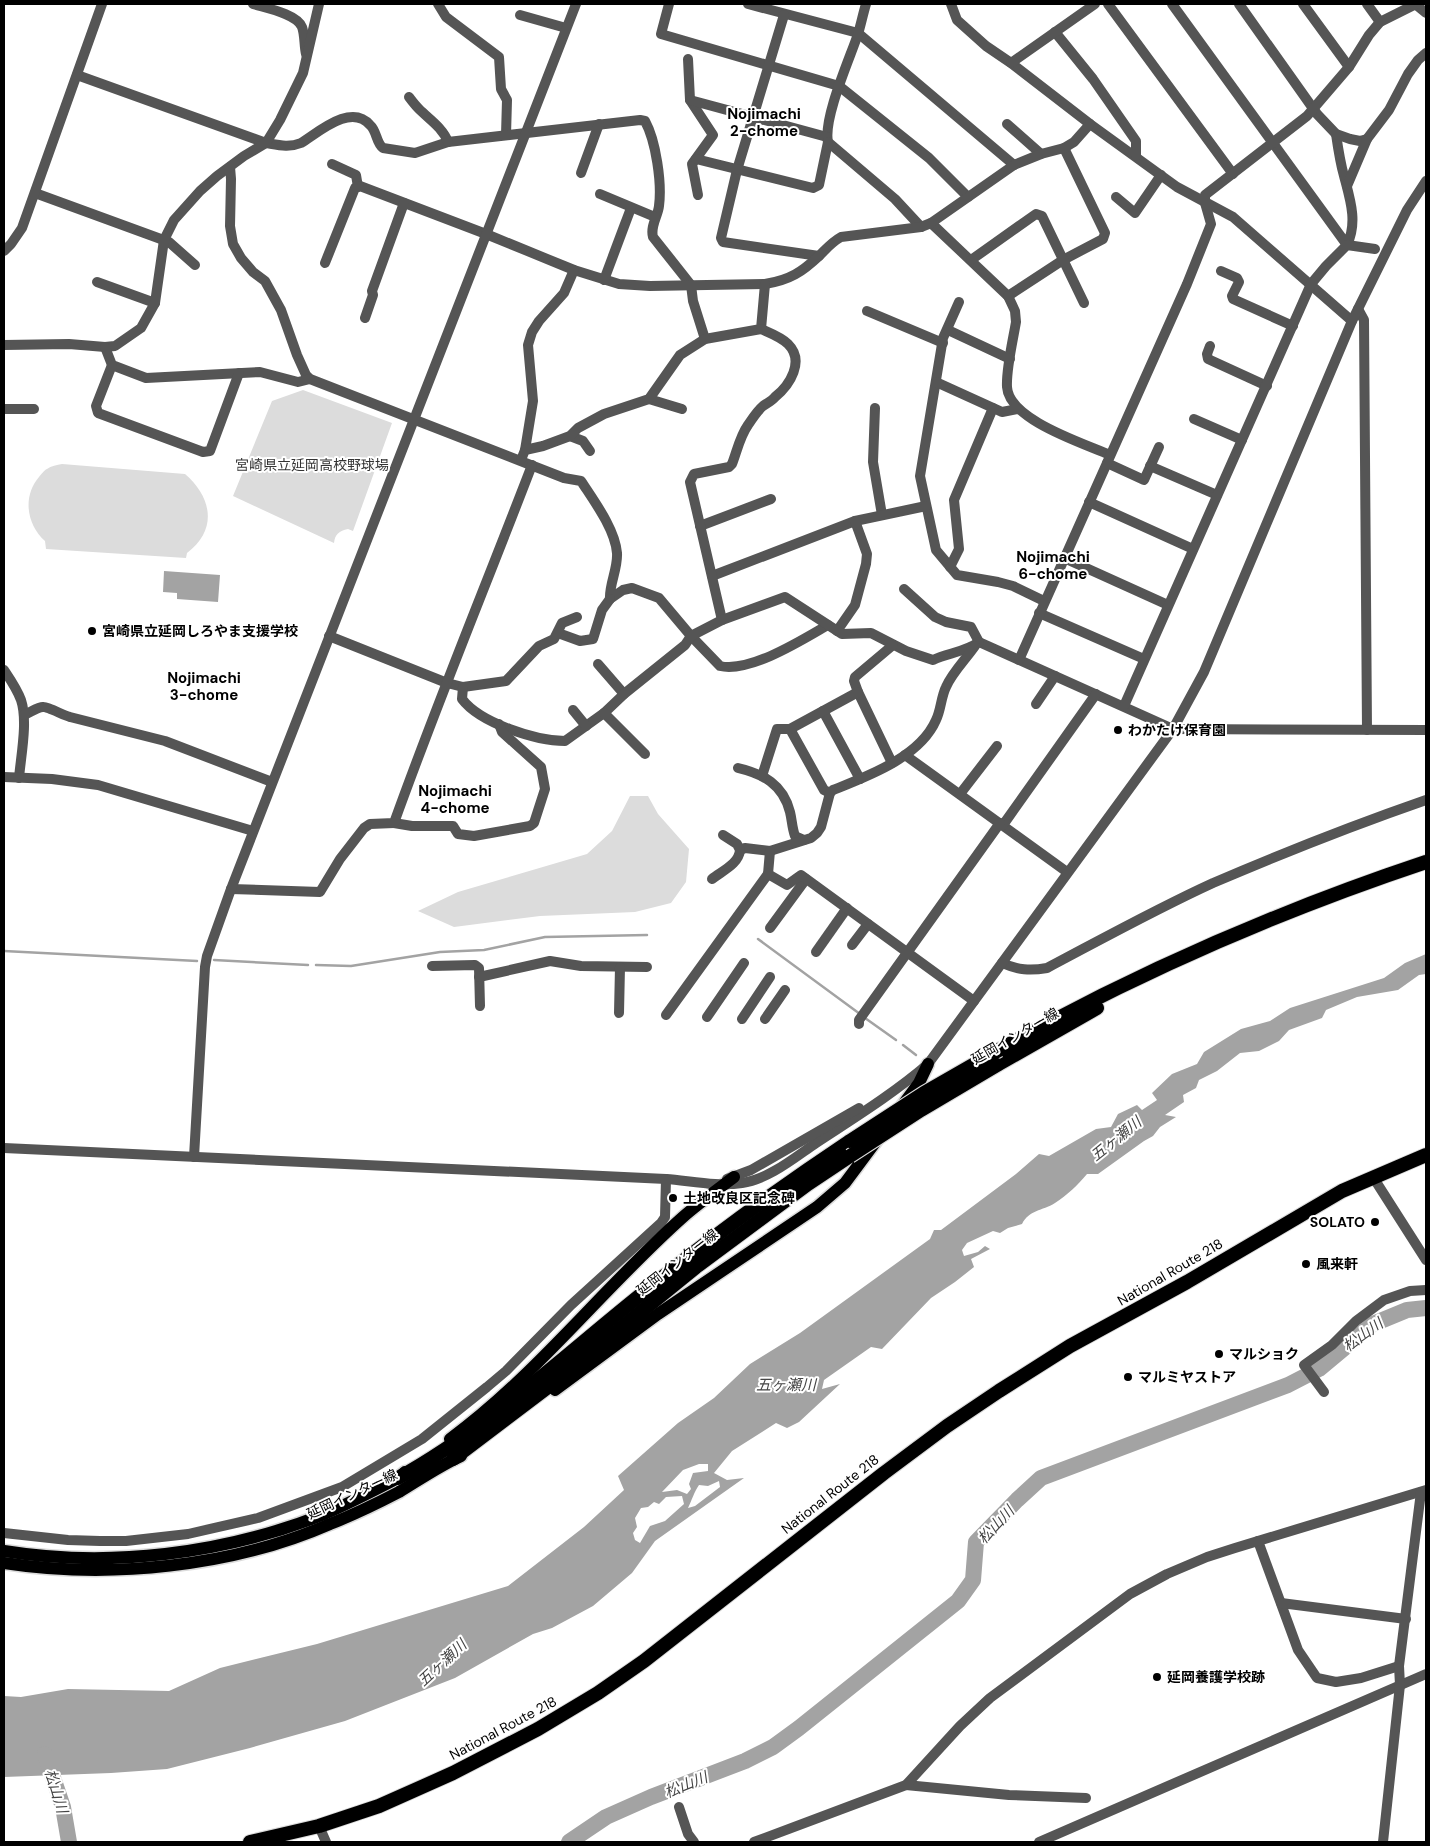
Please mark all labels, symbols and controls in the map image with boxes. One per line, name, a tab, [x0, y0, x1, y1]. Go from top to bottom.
district label: Nojimachi 2-chome	[727, 104, 801, 141]
park label: 宮崎県立延岡高校野球場	[235, 456, 389, 474]
district label: Nojimachi 6-chome	[1016, 547, 1090, 584]
place label: 宮崎県立延岡しろやま支援学校	[102, 622, 298, 640]
marker: 宮崎県立延岡しろやま支援学校	[86, 625, 98, 637]
district label: Nojimachi 3-chome	[167, 668, 241, 705]
place label: わかたけ保育園	[1128, 721, 1226, 739]
marker: わかたけ保育園	[1112, 724, 1124, 736]
district label: Nojimachi 4-chome	[418, 781, 492, 818]
street label: 延岡インター線	[968, 1004, 1062, 1068]
water label: 五ヶ瀬川	[1086, 1111, 1147, 1166]
place label: 土地改良区記念碑	[683, 1189, 795, 1207]
marker: 土地改良区記念碑	[667, 1192, 679, 1204]
place label: SOLATO	[1310, 1213, 1365, 1231]
marker: SOLATO	[1369, 1216, 1381, 1228]
street label: 延岡インター線	[633, 1225, 721, 1299]
street label: National Route 218	[1114, 1234, 1226, 1310]
place label: 風来軒	[1316, 1255, 1358, 1273]
marker: 風来軒	[1300, 1258, 1312, 1270]
water label: 松山川	[1339, 1313, 1389, 1356]
place label: マルショク	[1229, 1345, 1299, 1363]
marker: マルショク	[1213, 1348, 1225, 1360]
place label: マルミヤストア	[1138, 1368, 1236, 1386]
marker: マルミヤストア	[1122, 1371, 1134, 1383]
water label: 五ヶ瀬川	[756, 1375, 818, 1395]
street label: National Route 218	[778, 1450, 882, 1538]
street label: 延岡インター線	[304, 1465, 400, 1523]
water label: 松山川	[973, 1500, 1020, 1548]
water label: 五ヶ瀬川	[413, 1634, 472, 1691]
place label: 延岡養護学校跡	[1167, 1668, 1265, 1686]
marker: 延岡養護学校跡	[1151, 1671, 1163, 1683]
street label: National Route 218	[446, 1692, 560, 1764]
water label: 松山川	[40, 1767, 73, 1817]
water label: 松山川	[661, 1767, 712, 1803]

